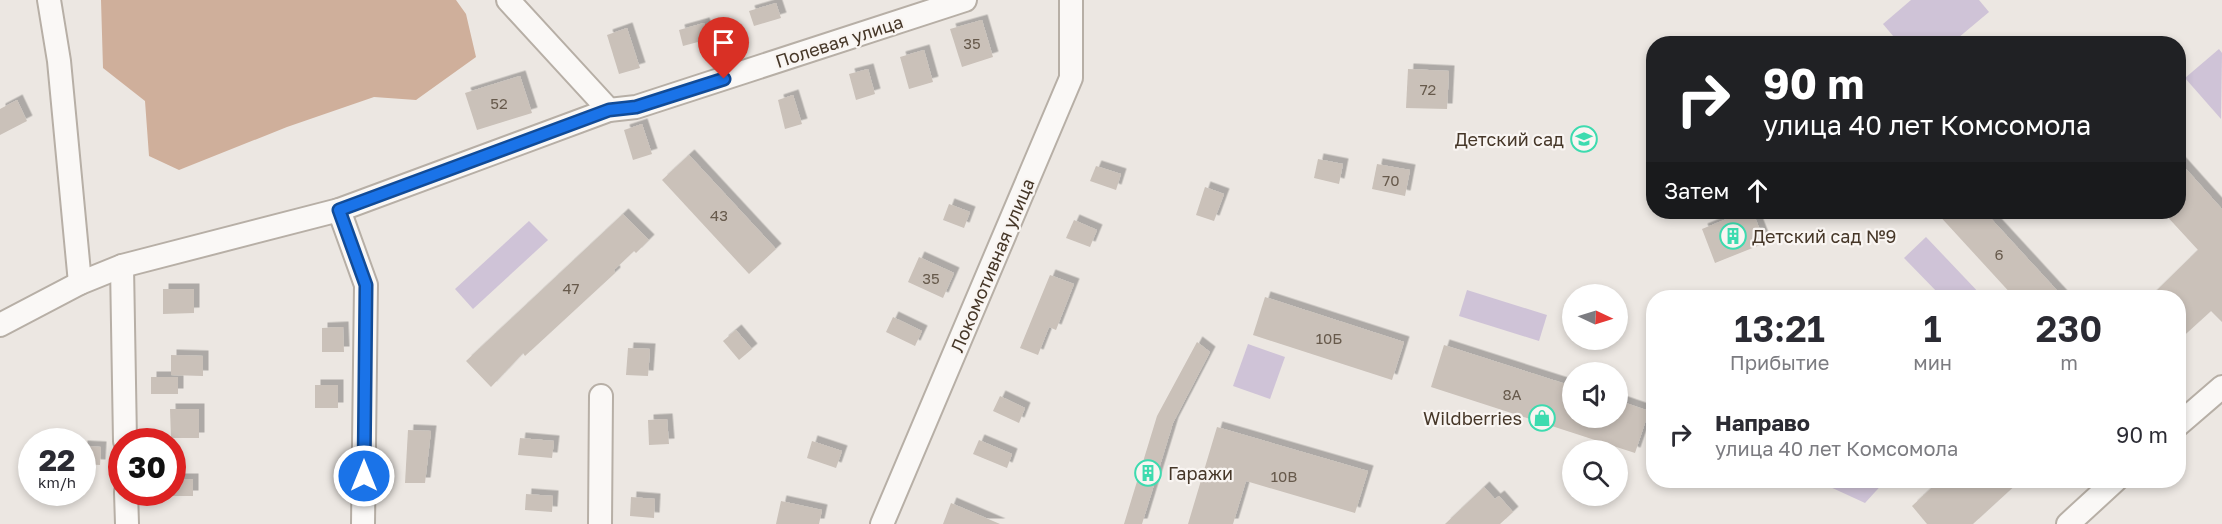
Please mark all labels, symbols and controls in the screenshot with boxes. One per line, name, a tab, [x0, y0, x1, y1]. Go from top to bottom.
street label: Полевая улица	[772, 10, 906, 72]
pin	[698, 17, 749, 79]
icon: arrive	[707, 26, 740, 59]
house number: 35	[963, 34, 981, 52]
text: 90 m	[1763, 58, 1864, 108]
icon: right	[1664, 60, 1742, 138]
house number: 72	[1420, 80, 1436, 98]
house number: 52	[490, 94, 508, 112]
text: улица 40 лет Комсомола	[1763, 109, 2091, 141]
school or university icon: Детский сад	[1569, 124, 1599, 154]
place label: Детский сад	[1455, 128, 1564, 150]
house number: 70	[1382, 171, 1400, 189]
icon: ahead	[1741, 174, 1774, 207]
street label: Локомотивная улица	[945, 175, 1039, 355]
text: Затем	[1664, 177, 1729, 204]
house number: 43	[710, 206, 728, 224]
building icon: Детский сад №9	[1718, 221, 1748, 251]
place label: Детский сад №9	[1752, 225, 1896, 247]
house number: 6	[1994, 245, 2004, 263]
house number: 35	[922, 269, 940, 287]
house number: 47	[562, 279, 580, 297]
north arrow	[1562, 284, 1628, 350]
map controls	[1562, 284, 1628, 506]
text: 13:21	[1734, 307, 1825, 350]
text: 1	[1924, 307, 1942, 350]
text: 230	[2036, 307, 2102, 350]
house number: 10Б	[1316, 329, 1342, 347]
text: Прибытие	[1730, 350, 1829, 374]
text: мин	[1913, 350, 1952, 374]
text: m	[2060, 350, 2078, 374]
button: sound	[1562, 362, 1628, 428]
house number: 8А	[1502, 385, 1522, 403]
shop icon: Wildberries	[1527, 403, 1557, 433]
place label: Wildberries	[1423, 407, 1522, 429]
text: Направо	[1715, 409, 1810, 436]
icon: right	[1664, 418, 1697, 451]
text: 90 m	[2116, 421, 2168, 448]
speed limit sign: 30	[108, 428, 186, 506]
text: улица 40 лет Комсомола	[1715, 436, 1958, 460]
button: search	[1562, 440, 1628, 506]
text: 22	[39, 442, 75, 478]
position arrow	[332, 444, 396, 508]
building icon: Гаражи	[1133, 458, 1163, 488]
place label: Гаражи	[1168, 462, 1233, 484]
house number: 10В	[1271, 467, 1297, 485]
text: km/h	[38, 473, 76, 491]

